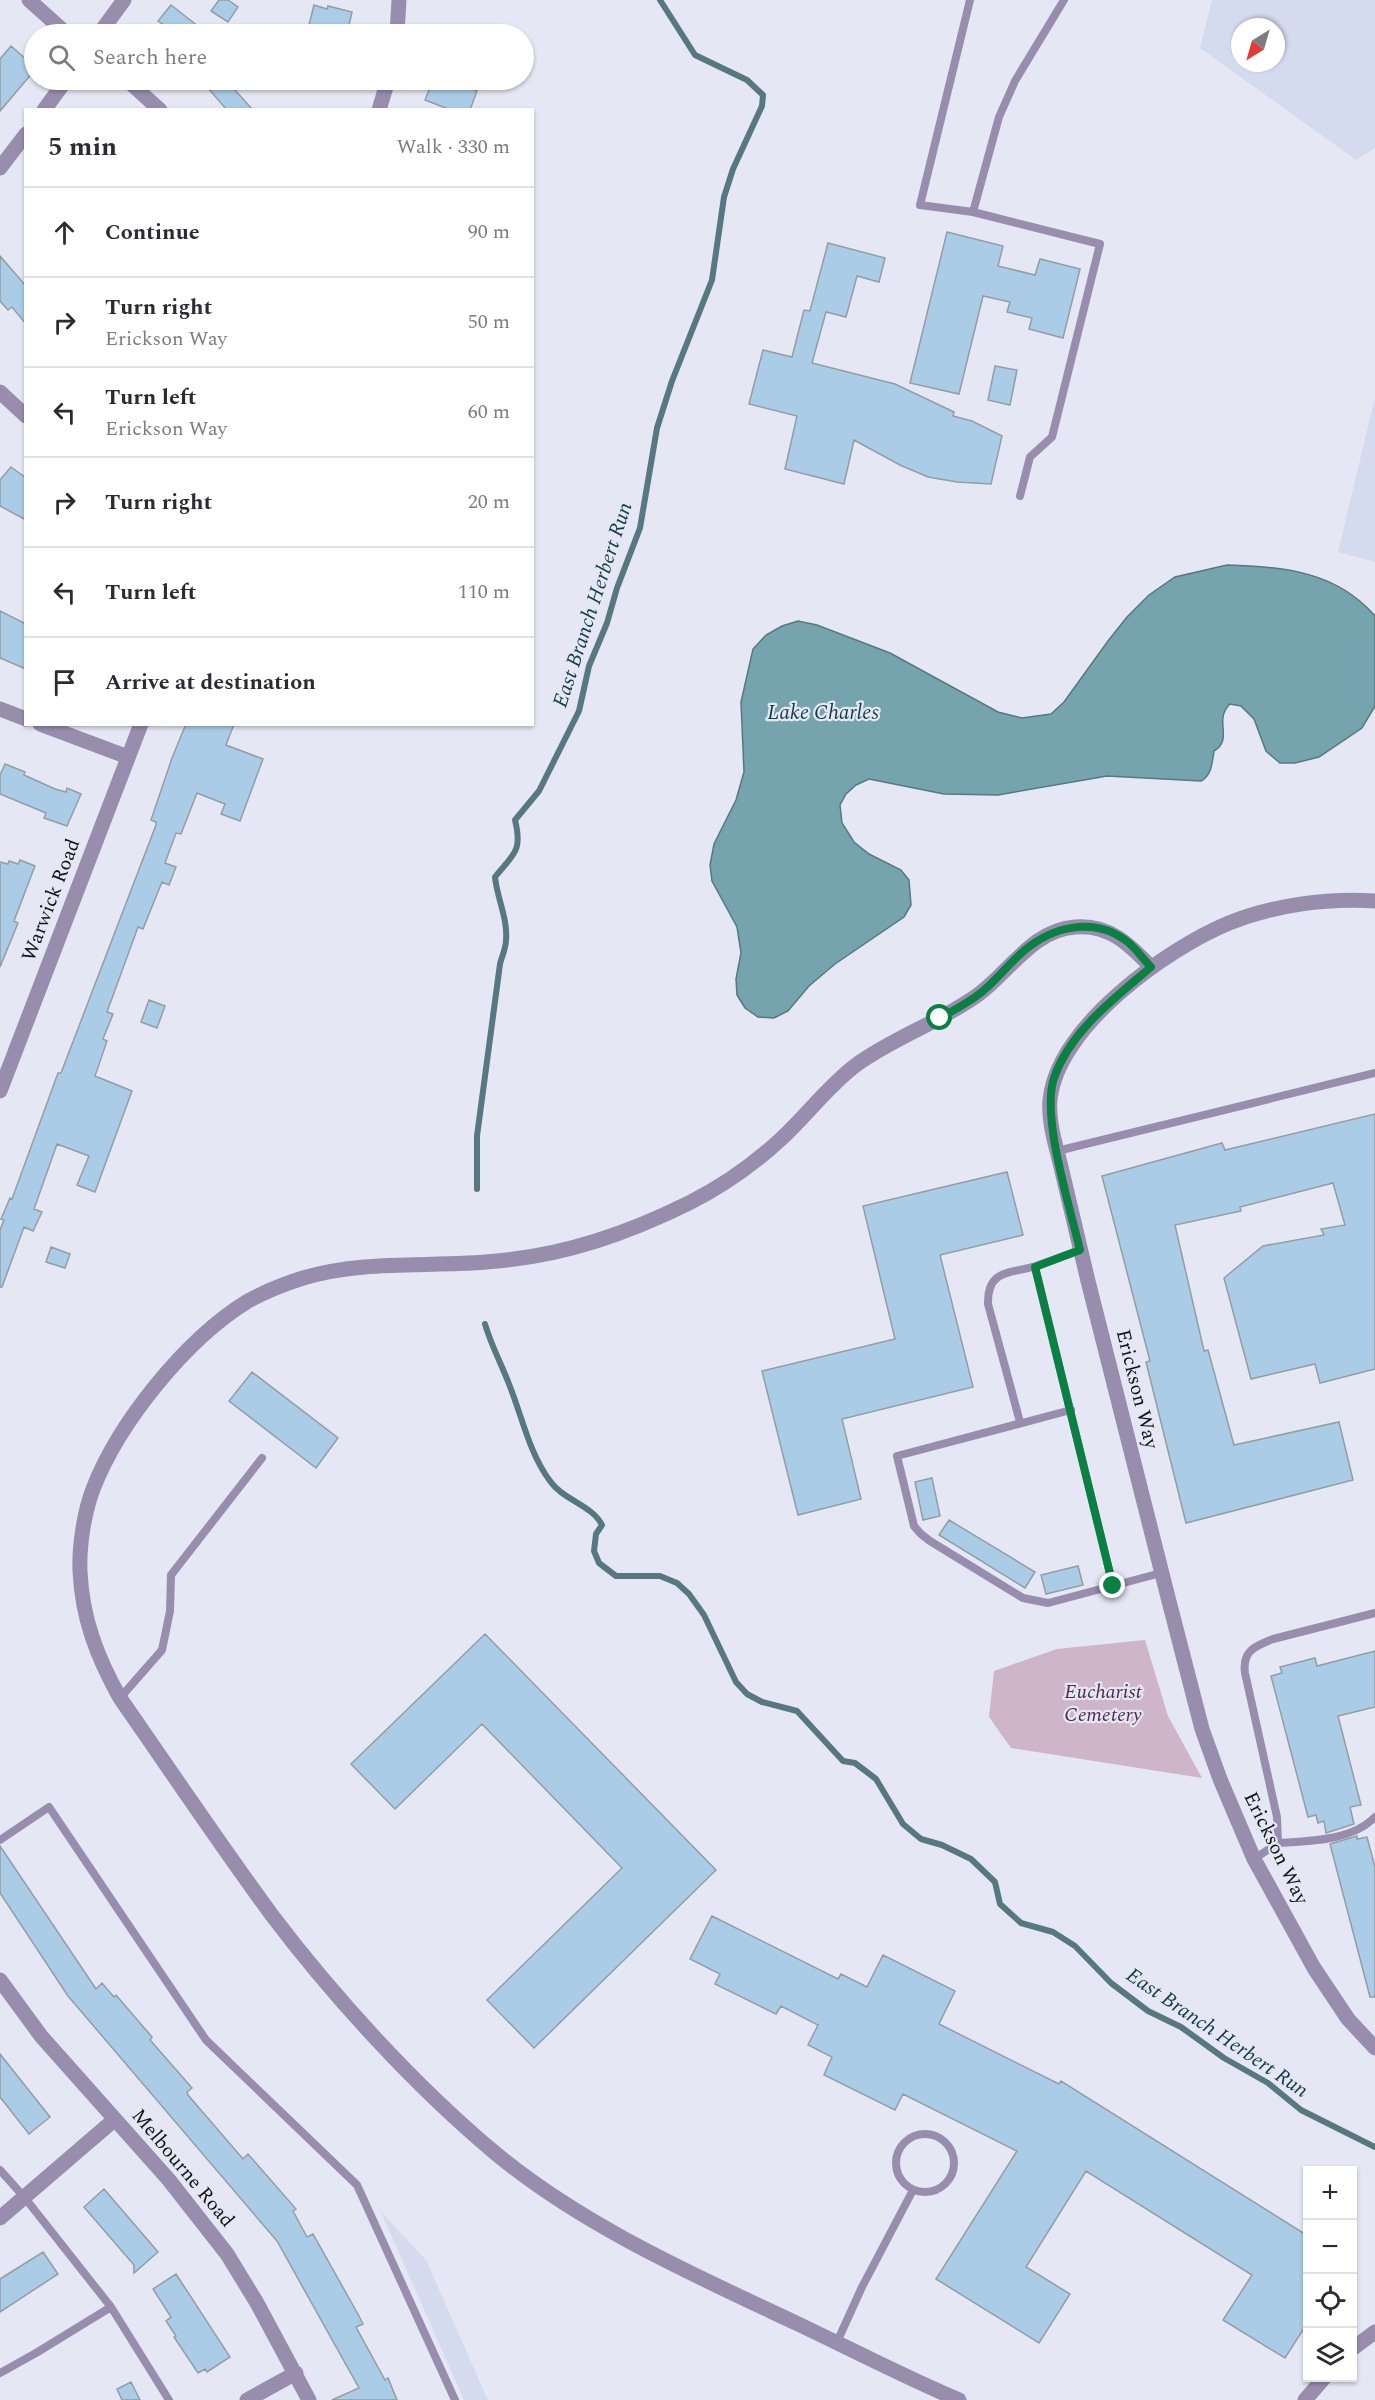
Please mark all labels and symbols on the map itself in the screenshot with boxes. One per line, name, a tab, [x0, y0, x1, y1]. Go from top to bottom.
north arrow	[1231, 18, 1285, 72]
water label: East Branch Herbert Run	[545, 498, 641, 712]
water label: Lake Charles	[767, 697, 879, 729]
street label: Warwick Road	[14, 834, 88, 966]
route start	[926, 1004, 952, 1030]
street label: Erickson Way	[1108, 1326, 1167, 1453]
route end	[1099, 1572, 1125, 1598]
park label: Eucharist Cemetery	[1064, 1677, 1142, 1730]
street label: Erickson Way	[1236, 1787, 1317, 1911]
water label: East Branch Herbert Run	[1119, 1960, 1315, 2106]
street label: Melbourne Road	[124, 2102, 242, 2234]

